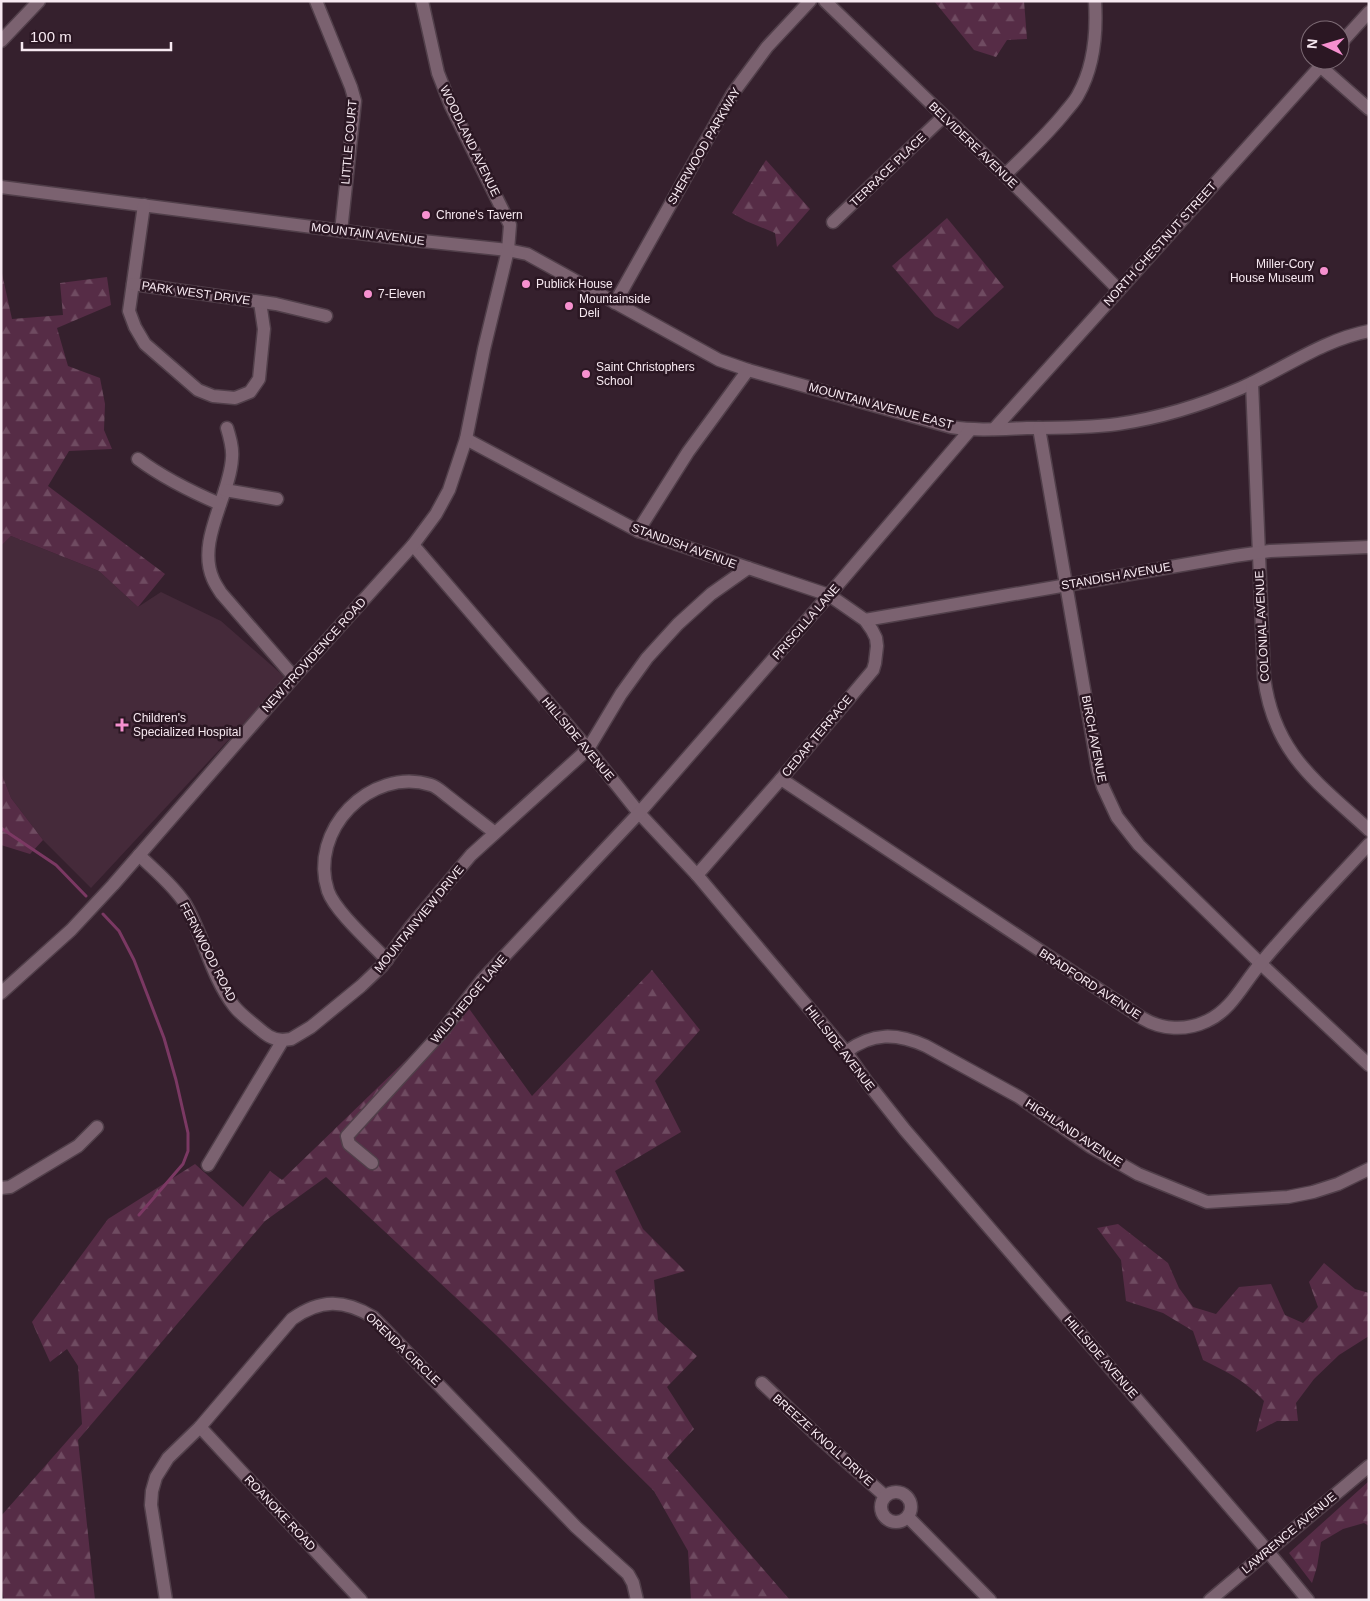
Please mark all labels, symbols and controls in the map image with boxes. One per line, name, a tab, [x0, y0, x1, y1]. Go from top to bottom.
scale bar	[22, 20, 171, 52]
north arrow	[1300, 20, 1350, 70]
text: 100 m	[30, 28, 72, 45]
text: N	[1304, 38, 1320, 50]
street label: WOODLAND AVENUE	[437, 83, 503, 199]
street label: SHERWOOD PARKWAY	[665, 85, 743, 207]
street label: LITTLE COURT	[338, 98, 360, 185]
street label: BELVIDERE AVENUE	[926, 99, 1020, 191]
street label: TERRACE PLACE	[847, 130, 929, 210]
street label: NORTH CHESTNUT STREET	[1101, 179, 1220, 309]
place label: Chrone's Tavern	[436, 208, 523, 222]
marker: Chrone's Tavern	[420, 209, 432, 221]
street label: MOUNTAIN AVENUE	[310, 220, 426, 248]
place label: Miller-Cory House Museum	[1230, 257, 1314, 285]
marker: Miller-Cory House Museum	[1318, 265, 1330, 277]
place label: Publick House	[536, 277, 613, 291]
street label: PARK WEST DRIVE	[141, 278, 251, 308]
marker: Publick House	[520, 278, 532, 290]
place label: 7-Eleven	[378, 287, 425, 301]
marker: 7-Eleven	[362, 288, 374, 300]
place label: Mountainside Deli	[579, 292, 651, 320]
marker: Mountainside Deli	[563, 300, 575, 312]
place label: Saint Christophers School	[596, 360, 695, 388]
marker: Saint Christophers School	[580, 368, 592, 380]
street label: MOUNTAIN AVENUE EAST	[807, 380, 955, 432]
street label: STANDISH AVENUE	[629, 520, 739, 572]
street label: STANDISH AVENUE	[1060, 559, 1172, 593]
street label: COLONIAL AVENUE	[1252, 570, 1272, 682]
street label: PRISCILLA LANE	[769, 581, 843, 663]
street label: NEW PROVIDENCE ROAD	[259, 595, 369, 715]
street label: CEDAR TERRACE	[779, 692, 855, 780]
street label: HILLSIDE AVENUE	[539, 694, 617, 784]
street label: BIRCH AVENUE	[1079, 694, 1109, 784]
place label: Children's Specialized Hospital	[133, 711, 241, 739]
marker: Children's Specialized Hospital	[115, 718, 129, 732]
street label: MOUNTAINVIEW DRIVE	[371, 863, 467, 975]
street label: FERNWOOD ROAD	[177, 900, 239, 1004]
street label: BRADFORD AVENUE	[1037, 946, 1143, 1022]
street label: WILD HEDGE LANE	[428, 952, 510, 1046]
street label: HILLSIDE AVENUE	[802, 1003, 878, 1093]
street label: HIGHLAND AVENUE	[1023, 1096, 1125, 1170]
street label: ORENDA CIRCLE	[363, 1310, 443, 1388]
street label: HILLSIDE AVENUE	[1061, 1313, 1141, 1401]
street label: BREEZE KNOLL DRIVE	[770, 1391, 876, 1489]
street label: ROANOKE ROAD	[241, 1472, 319, 1554]
street label: LAWRENCE AVENUE	[1239, 1489, 1339, 1577]

